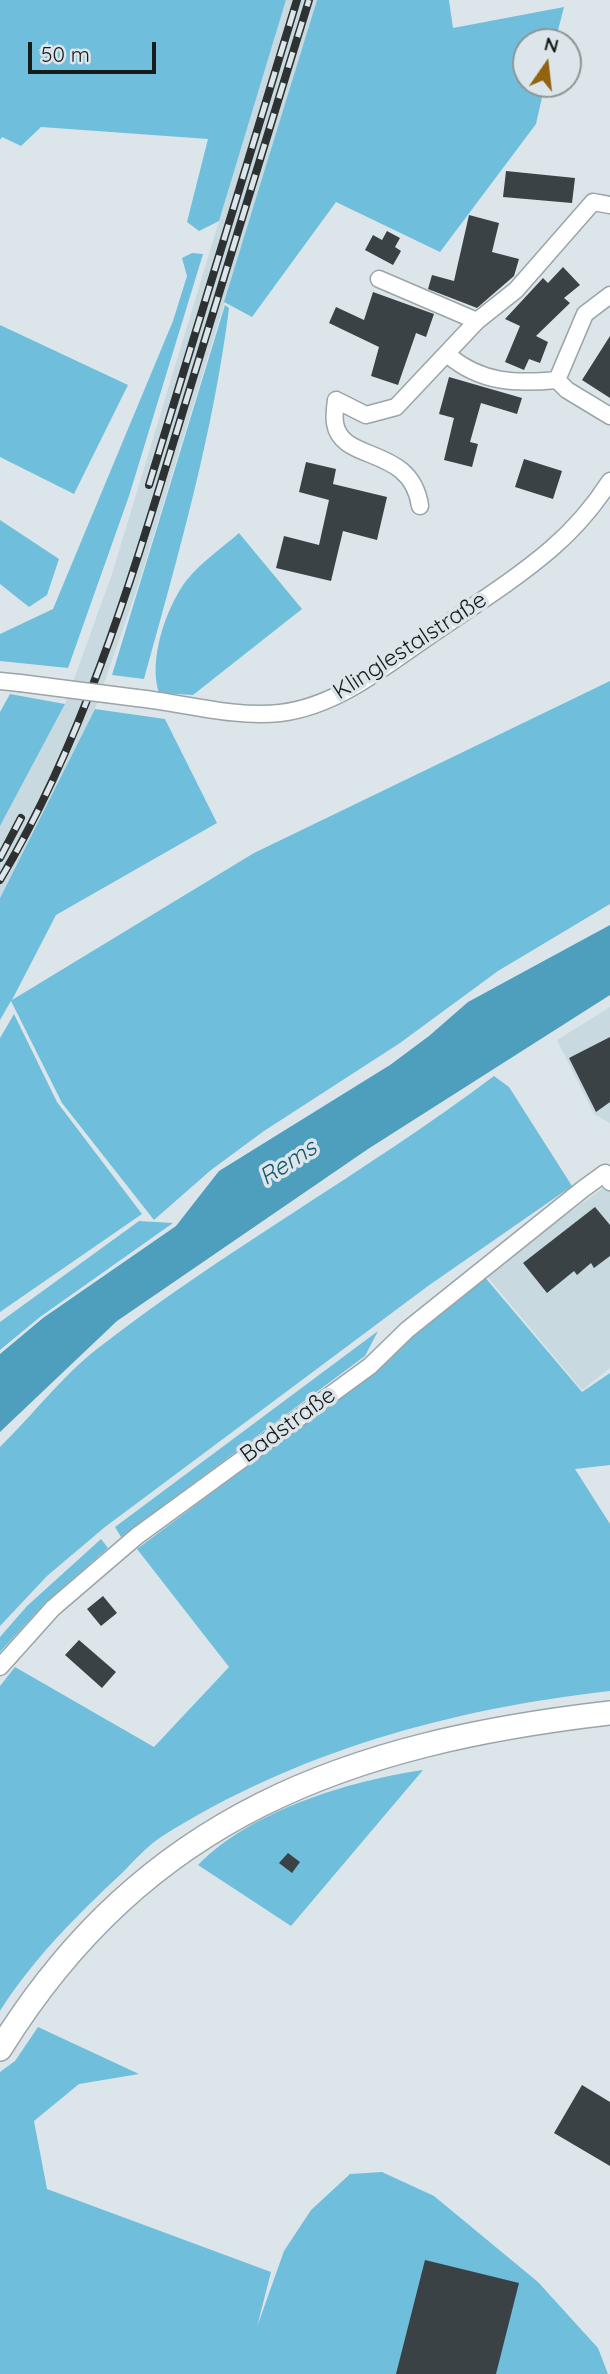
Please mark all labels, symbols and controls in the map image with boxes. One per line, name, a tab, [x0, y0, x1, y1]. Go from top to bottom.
scale bar	[32, 28, 159, 72]
north arrow	[512, 28, 582, 98]
text: N	[542, 31, 561, 58]
text: 50 m	[41, 41, 90, 67]
street label: Klinglestalstraße	[328, 586, 492, 706]
water label: Rems	[254, 1134, 322, 1192]
street label: Badstraße	[235, 1381, 341, 1469]

